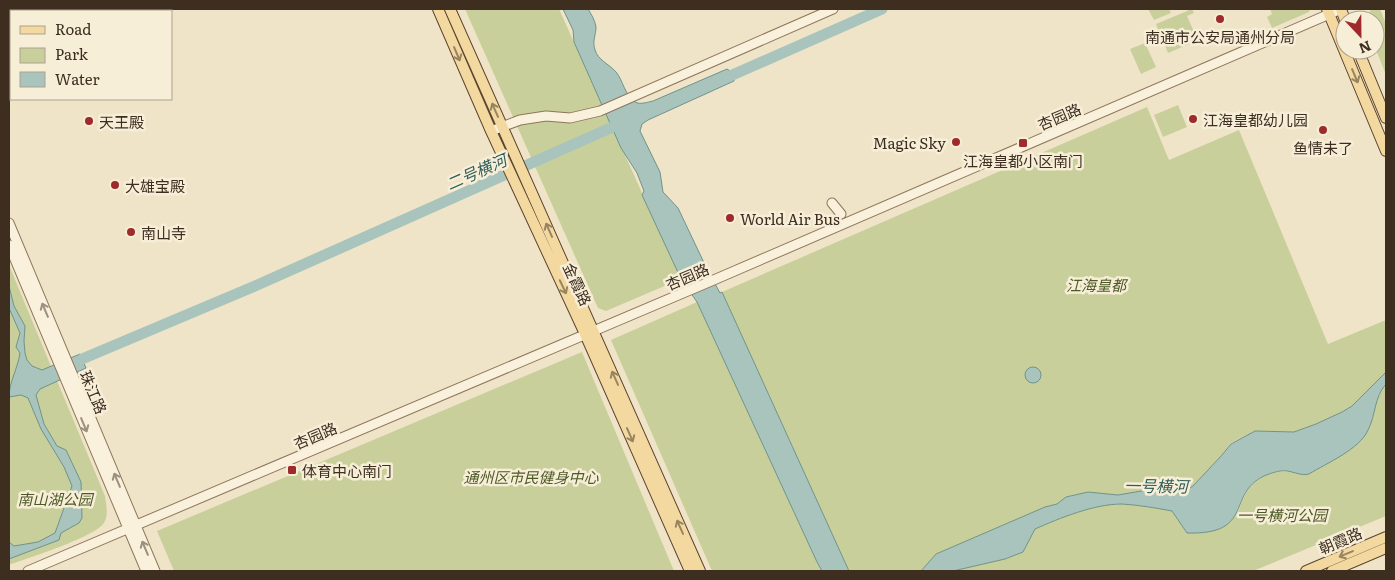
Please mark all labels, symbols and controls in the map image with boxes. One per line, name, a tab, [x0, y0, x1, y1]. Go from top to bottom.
legend	[10, 10, 172, 100]
north arrow	[1335, 10, 1385, 60]
marker: 南通市公安局通州分局	[1214, 13, 1226, 25]
text: Road	[55, 17, 91, 40]
place label: 南通市公安局通州分局	[1145, 25, 1295, 48]
text: N	[1356, 37, 1374, 60]
text: Park	[55, 42, 89, 65]
one-way arrow	[454, 46, 463, 61]
text: Water	[55, 67, 100, 90]
one-way arrow	[1351, 68, 1360, 83]
street label: 杏园路	[1034, 97, 1084, 135]
one-way arrow	[490, 103, 499, 118]
place label: 江海皇都幼儿园	[1203, 108, 1308, 131]
place label: 天王殿	[99, 110, 144, 133]
marker: 江海皇都幼儿园	[1187, 113, 1199, 125]
marker: 天王殿	[83, 115, 95, 127]
marker: 鱼情未了	[1317, 124, 1329, 136]
place label: Magic Sky	[873, 131, 946, 154]
marker: Magic Sky	[950, 136, 962, 148]
place label: 鱼情未了	[1293, 136, 1353, 159]
marker: 江海皇都小区南门	[1017, 137, 1029, 149]
water label: 二号横河	[442, 146, 513, 195]
place label: 江海皇都小区南门	[963, 149, 1083, 172]
place label: 大雄宝殿	[125, 174, 185, 197]
marker: 大雄宝殿	[109, 179, 121, 191]
place label: World Air Bus	[740, 207, 840, 230]
marker: World Air Bus	[724, 212, 736, 224]
place label: 南山寺	[141, 221, 186, 244]
one-way arrow	[543, 223, 553, 238]
marker: 南山寺	[125, 226, 137, 238]
street label: 杏园路	[662, 257, 712, 295]
street label: 金霞路	[558, 259, 598, 309]
park label: 江海皇都	[1066, 273, 1129, 296]
one-way arrow	[558, 279, 568, 294]
one-way arrow	[40, 303, 49, 318]
street label: 珠江路	[75, 367, 113, 417]
one-way arrow	[609, 371, 619, 386]
street label: 杏园路	[290, 416, 340, 454]
one-way arrow	[81, 418, 90, 433]
one-way arrow	[625, 427, 635, 442]
place label: 体育中心南门	[302, 459, 392, 482]
marker: 体育中心南门	[286, 464, 298, 476]
park label: 通州区市民健身中心	[463, 465, 599, 488]
water label: 一号横河	[1124, 472, 1191, 498]
one-way arrow	[111, 473, 121, 488]
park label: 南山湖公园	[17, 487, 94, 510]
park label: 一号横河公园	[1237, 503, 1329, 526]
one-way arrow	[675, 520, 685, 535]
street label: 朝霞路	[1315, 521, 1365, 559]
one-way arrow	[140, 541, 149, 556]
one-way arrow	[1339, 550, 1354, 560]

